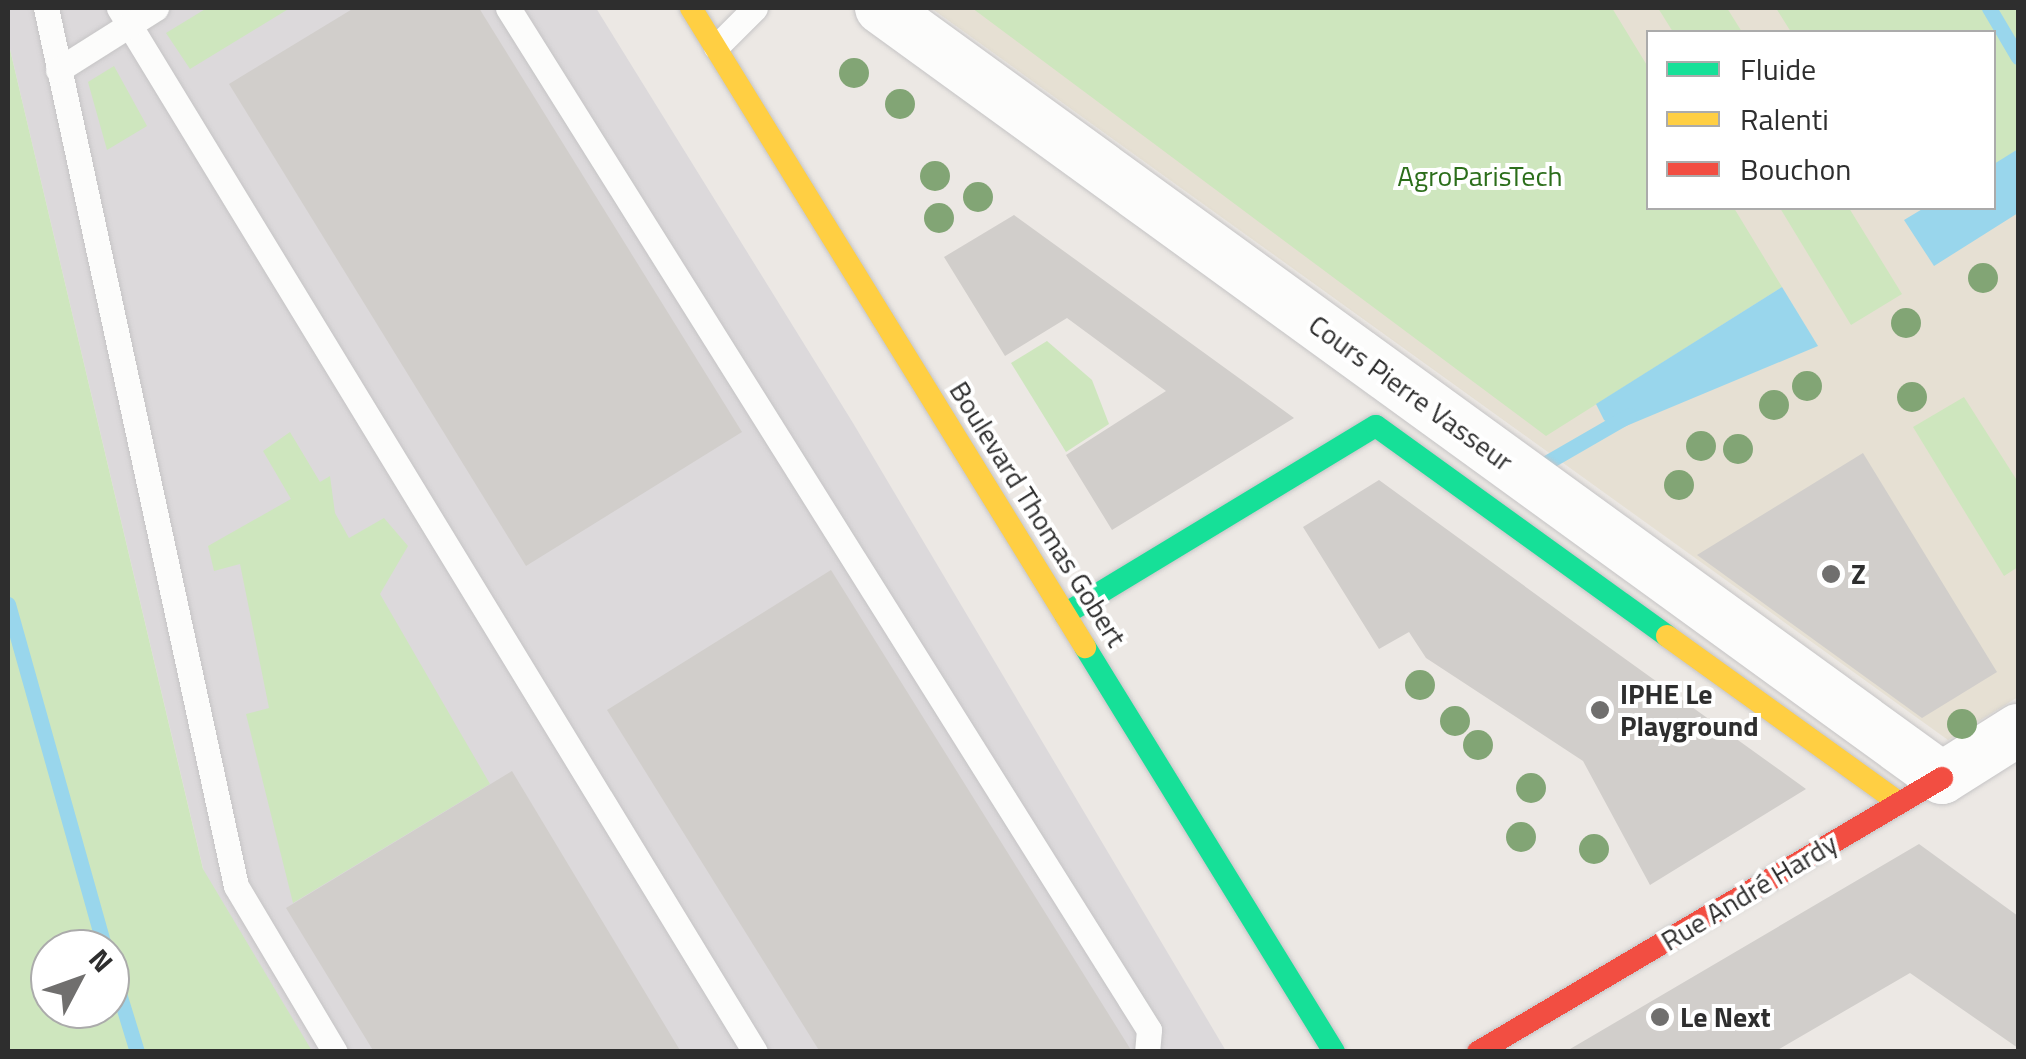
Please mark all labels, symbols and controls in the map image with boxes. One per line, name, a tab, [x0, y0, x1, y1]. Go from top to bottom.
legend	[1646, 30, 1996, 210]
text: Fluide	[1740, 46, 1816, 92]
text: Ralenti	[1740, 96, 1829, 142]
text: Bouchon	[1740, 146, 1851, 192]
park label: AgroParisTech	[1397, 159, 1563, 193]
street label: Cours Pierre Vasseur	[1302, 308, 1520, 478]
street label: Boulevard Thomas Gobert	[943, 375, 1133, 653]
place label: Z	[1851, 557, 1866, 591]
marker: Z	[1820, 563, 1842, 585]
place label: IPHE Le Playground	[1620, 677, 1759, 743]
marker: IPHE Le Playground	[1589, 699, 1611, 721]
street label: Rue André Hardy	[1655, 826, 1843, 958]
north arrow	[30, 929, 130, 1029]
text: N	[79, 939, 124, 982]
place label: Le Next	[1680, 1000, 1771, 1034]
marker: Le Next	[1649, 1006, 1671, 1028]

